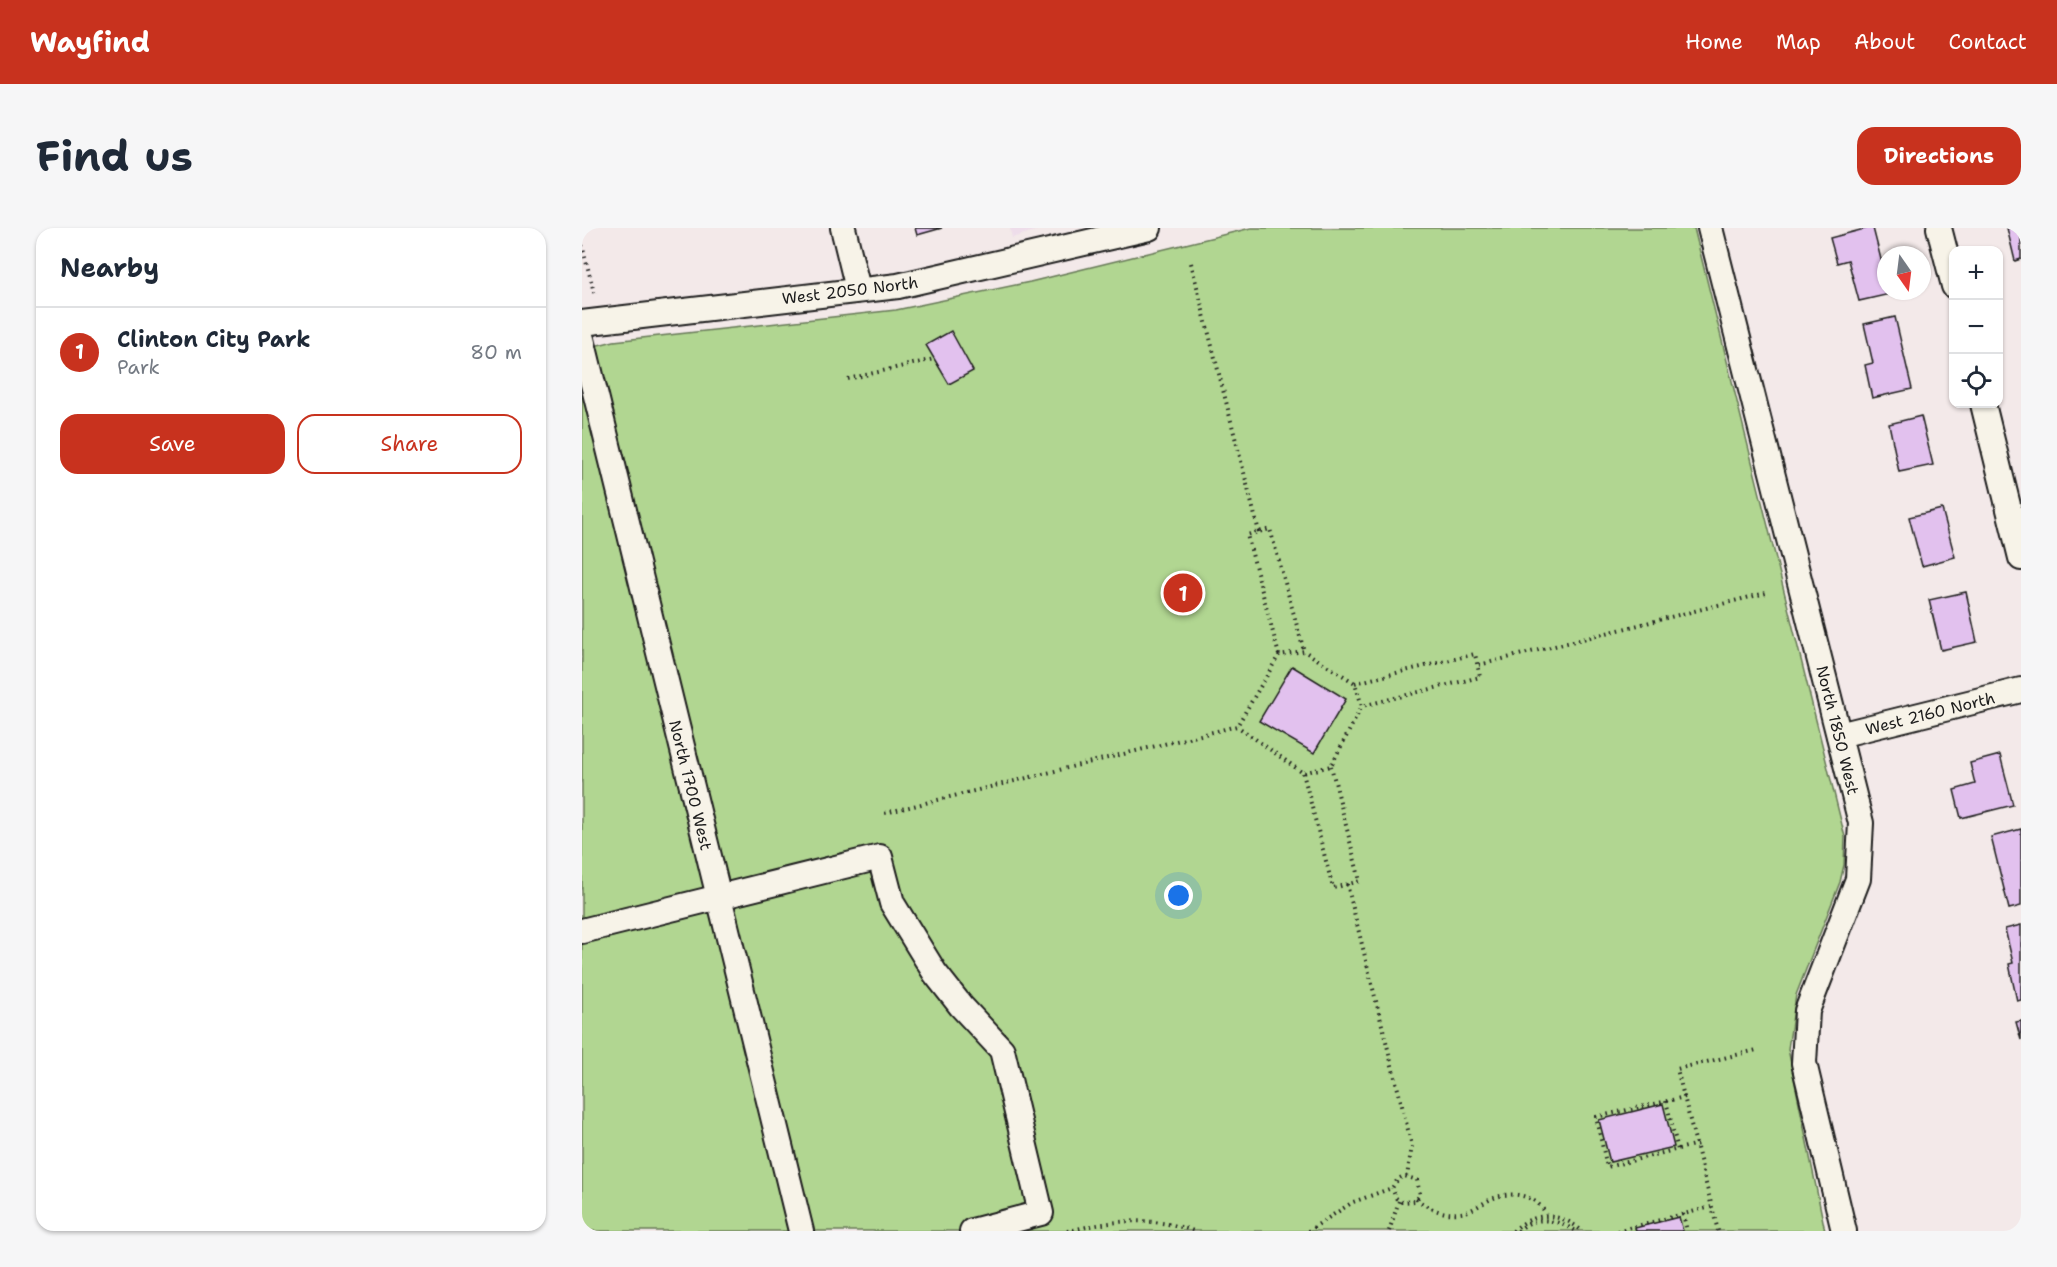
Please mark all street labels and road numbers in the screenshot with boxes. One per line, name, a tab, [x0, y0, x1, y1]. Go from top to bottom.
street label: West 2050 North	[781, 272, 919, 309]
street label: North 1850 West	[1811, 663, 1864, 797]
street label: West 2160 North	[1863, 687, 1997, 740]
street label: North 1700 West	[664, 718, 717, 852]

